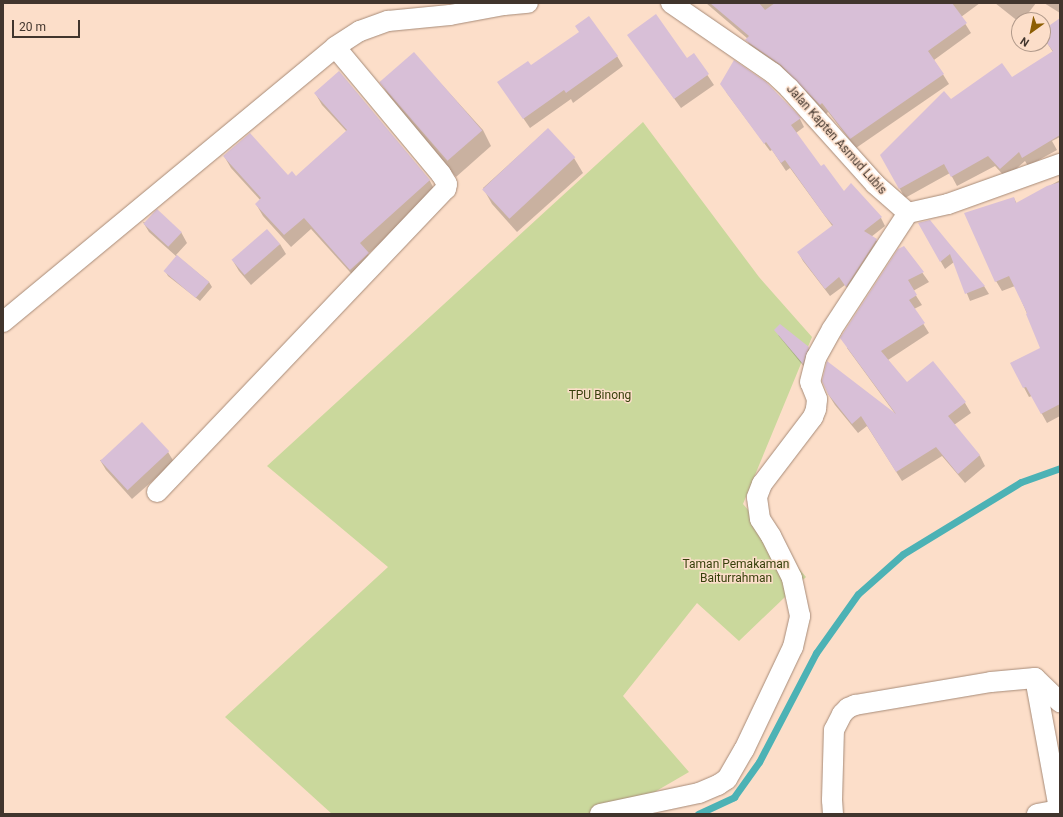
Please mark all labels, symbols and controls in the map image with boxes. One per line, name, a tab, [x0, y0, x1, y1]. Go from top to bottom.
scale bar	[14, 12, 82, 38]
north arrow	[1011, 12, 1051, 52]
text: 20 m	[19, 20, 46, 34]
text: N	[1018, 34, 1032, 49]
street label: Jalan Kapten Asmud Lubis	[783, 82, 889, 198]
park label: TPU Binong	[569, 389, 631, 403]
park label: Taman Pemakaman Baiturrahman	[683, 558, 789, 586]

